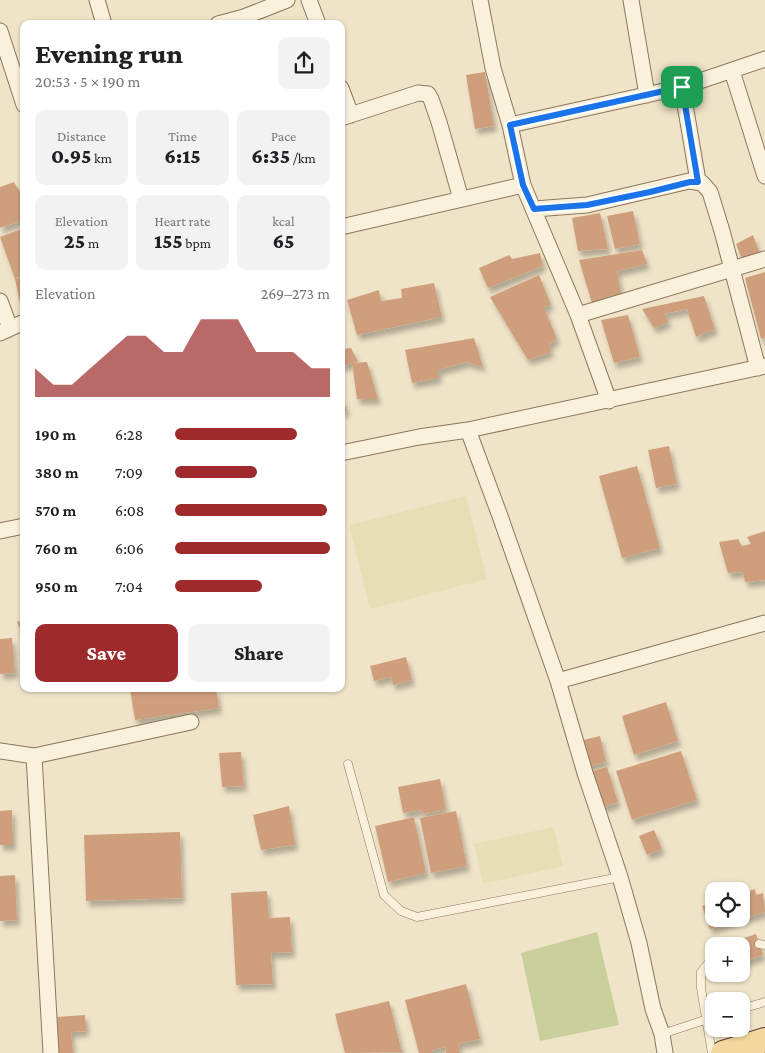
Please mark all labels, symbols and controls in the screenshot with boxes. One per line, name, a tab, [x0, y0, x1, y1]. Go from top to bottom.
button: share	[278, 37, 330, 89]
text: Evening run	[35, 38, 183, 69]
pin	[661, 66, 703, 108]
text: 20:53 · 5 × 190 m	[35, 73, 140, 90]
icon: arrive	[668, 73, 696, 101]
text: Distance	[57, 128, 106, 144]
text: Time	[168, 128, 197, 144]
text: Pace	[271, 128, 296, 144]
text: 0.95	[51, 144, 91, 168]
text: 6:15	[164, 144, 201, 168]
text: 6:35	[251, 144, 290, 168]
text: km	[91, 150, 112, 166]
text: /km	[290, 150, 316, 166]
text: Elevation	[55, 213, 108, 229]
text: Heart rate	[155, 213, 210, 229]
text: kcal	[272, 213, 295, 229]
text: 25	[64, 229, 85, 253]
text: 155	[154, 229, 183, 253]
text: 65	[273, 229, 294, 253]
text: m	[85, 235, 99, 251]
text: bpm	[183, 235, 211, 251]
text: Elevation	[35, 285, 96, 302]
text: 269–273 m	[261, 285, 330, 302]
text: 190 m	[35, 426, 76, 443]
text: 6:28	[115, 426, 143, 443]
text: 380 m	[35, 464, 78, 481]
text: 7:09	[115, 464, 143, 481]
text: 570 m	[35, 502, 76, 519]
text: 6:08	[115, 502, 144, 519]
text: 760 m	[35, 540, 78, 557]
text: 6:06	[115, 540, 144, 557]
text: 950 m	[35, 578, 78, 595]
text: 7:04	[115, 578, 143, 595]
button: Save	[35, 624, 178, 682]
button: Share	[188, 624, 330, 682]
map controls	[705, 882, 750, 1037]
button: locate	[705, 882, 750, 927]
button: +	[705, 937, 750, 982]
button: −	[705, 992, 750, 1037]

